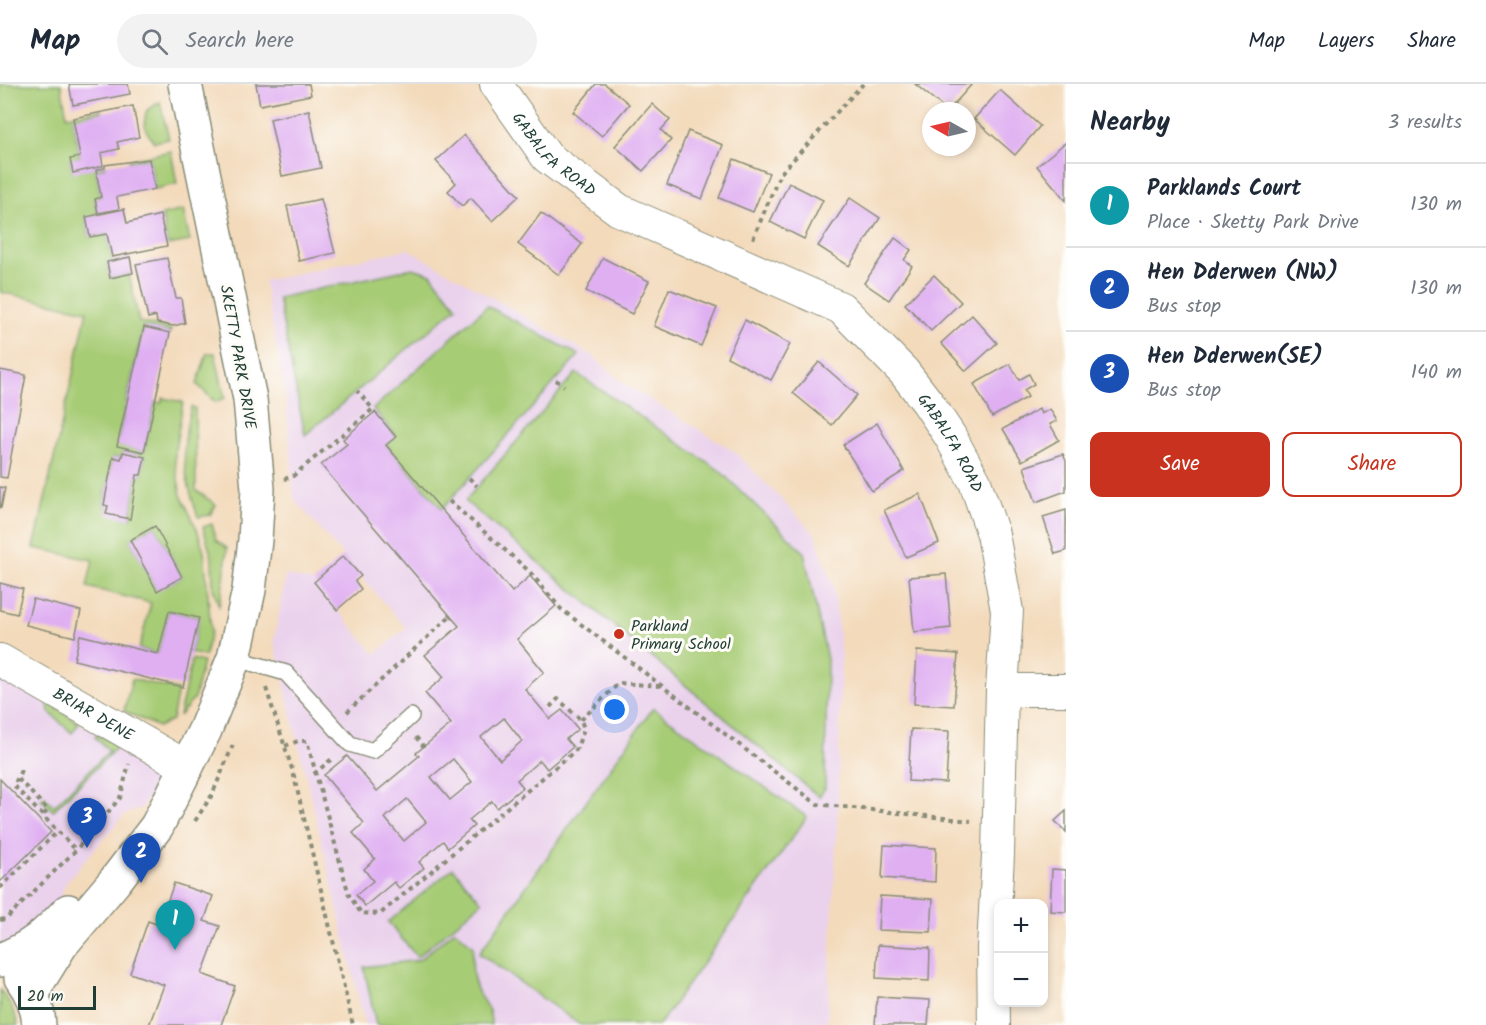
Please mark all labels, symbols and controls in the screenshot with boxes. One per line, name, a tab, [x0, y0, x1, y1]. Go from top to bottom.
search box	[117, 14, 537, 68]
text: Map	[30, 19, 81, 64]
text: Search here	[186, 24, 294, 59]
icon: search	[138, 25, 171, 58]
text: Map	[1248, 25, 1285, 58]
text: Layers	[1318, 25, 1374, 58]
text: Share	[1407, 25, 1456, 58]
north arrow	[922, 102, 976, 156]
text: Nearby	[1090, 102, 1170, 144]
street label: GABALFA ROAD	[505, 107, 601, 203]
text: 3 results	[1388, 107, 1462, 139]
text: Parklands Court	[1147, 172, 1301, 207]
text: 1	[1106, 189, 1113, 221]
text: 130 m	[1410, 189, 1462, 221]
text: Place · Sketty Park Drive	[1147, 207, 1359, 239]
text: Hen Dderwen (NW)	[1147, 256, 1338, 291]
text: 2	[1104, 273, 1115, 305]
text: 130 m	[1410, 273, 1462, 305]
street label: SKETTY PARK DRIVE	[213, 283, 263, 432]
text: Bus stop	[1147, 291, 1221, 323]
text: Hen Dderwen(SE)	[1147, 340, 1323, 375]
text: 3	[1104, 357, 1115, 389]
text: 140 m	[1411, 357, 1462, 389]
text: Bus stop	[1147, 375, 1221, 407]
street label: GABALFA ROAD	[911, 388, 989, 496]
button: Save	[1090, 432, 1270, 497]
button: Share	[1282, 432, 1462, 497]
place label: Parkland Primary School	[631, 614, 731, 657]
marker: Parkland Primary School	[612, 627, 626, 641]
street label: BRIAR DENE	[48, 682, 139, 748]
your location	[600, 695, 629, 724]
pin: 3	[68, 798, 106, 848]
pin: 2	[122, 834, 160, 883]
map controls	[994, 899, 1048, 1007]
button: +	[994, 899, 1048, 953]
pin: 1	[156, 900, 195, 950]
button: −	[994, 953, 1048, 1007]
scale bar	[18, 983, 96, 1010]
text: 20 m	[27, 984, 63, 1009]

